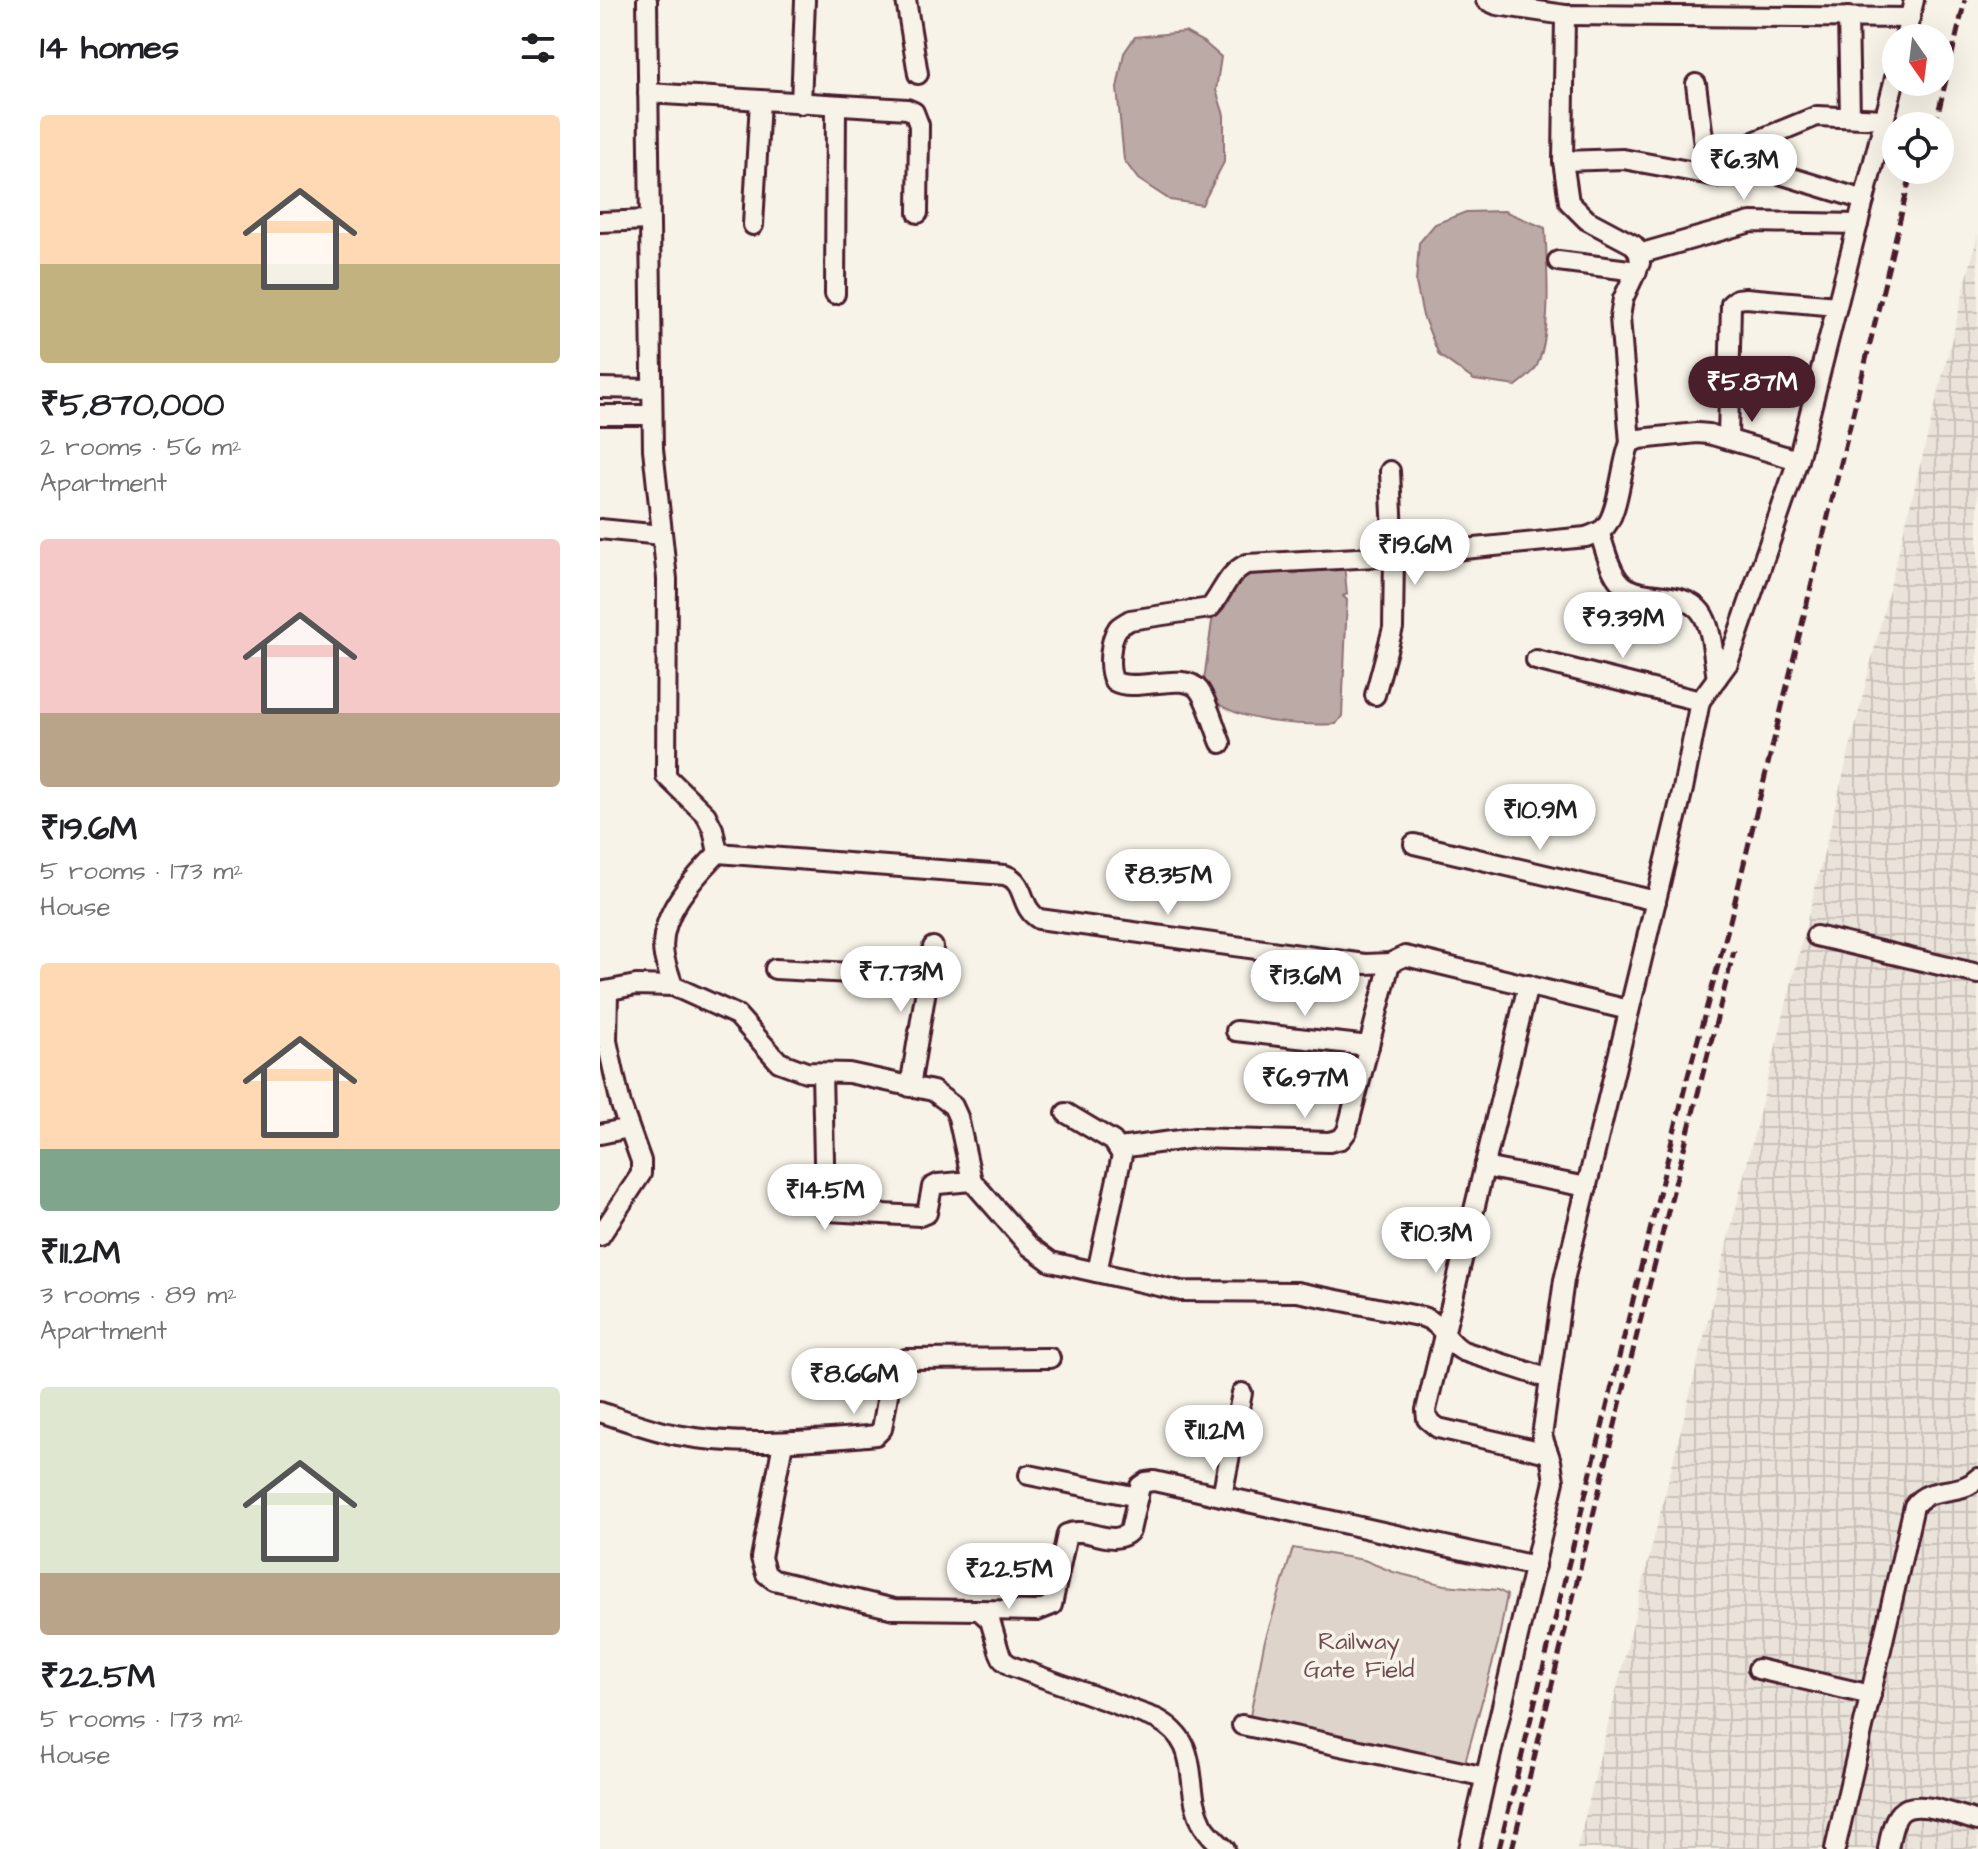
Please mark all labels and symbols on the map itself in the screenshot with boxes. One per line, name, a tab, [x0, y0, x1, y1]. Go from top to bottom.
north arrow	[1882, 24, 1954, 96]
pin: ₹6.3M	[1688, 134, 1800, 202]
pin: ₹5.87M	[1687, 356, 1817, 424]
pin: ₹19.6M	[1350, 519, 1480, 587]
pin: ₹9.39M	[1558, 592, 1688, 660]
pin: ₹10.9M	[1475, 784, 1605, 852]
pin: ₹8.35M	[1103, 849, 1233, 917]
pin: ₹7.73M	[836, 946, 966, 1014]
pin: ₹13.6M	[1240, 950, 1370, 1018]
pin: ₹6.97M	[1240, 1052, 1370, 1120]
pin: ₹14.5M	[760, 1164, 890, 1232]
pin: ₹10.3M	[1371, 1207, 1501, 1275]
pin: ₹8.66M	[789, 1348, 919, 1416]
pin: ₹11.2M	[1149, 1405, 1279, 1473]
pin: ₹22.5M	[944, 1543, 1074, 1611]
park label: Railway Gate Field	[1304, 1625, 1414, 1687]

